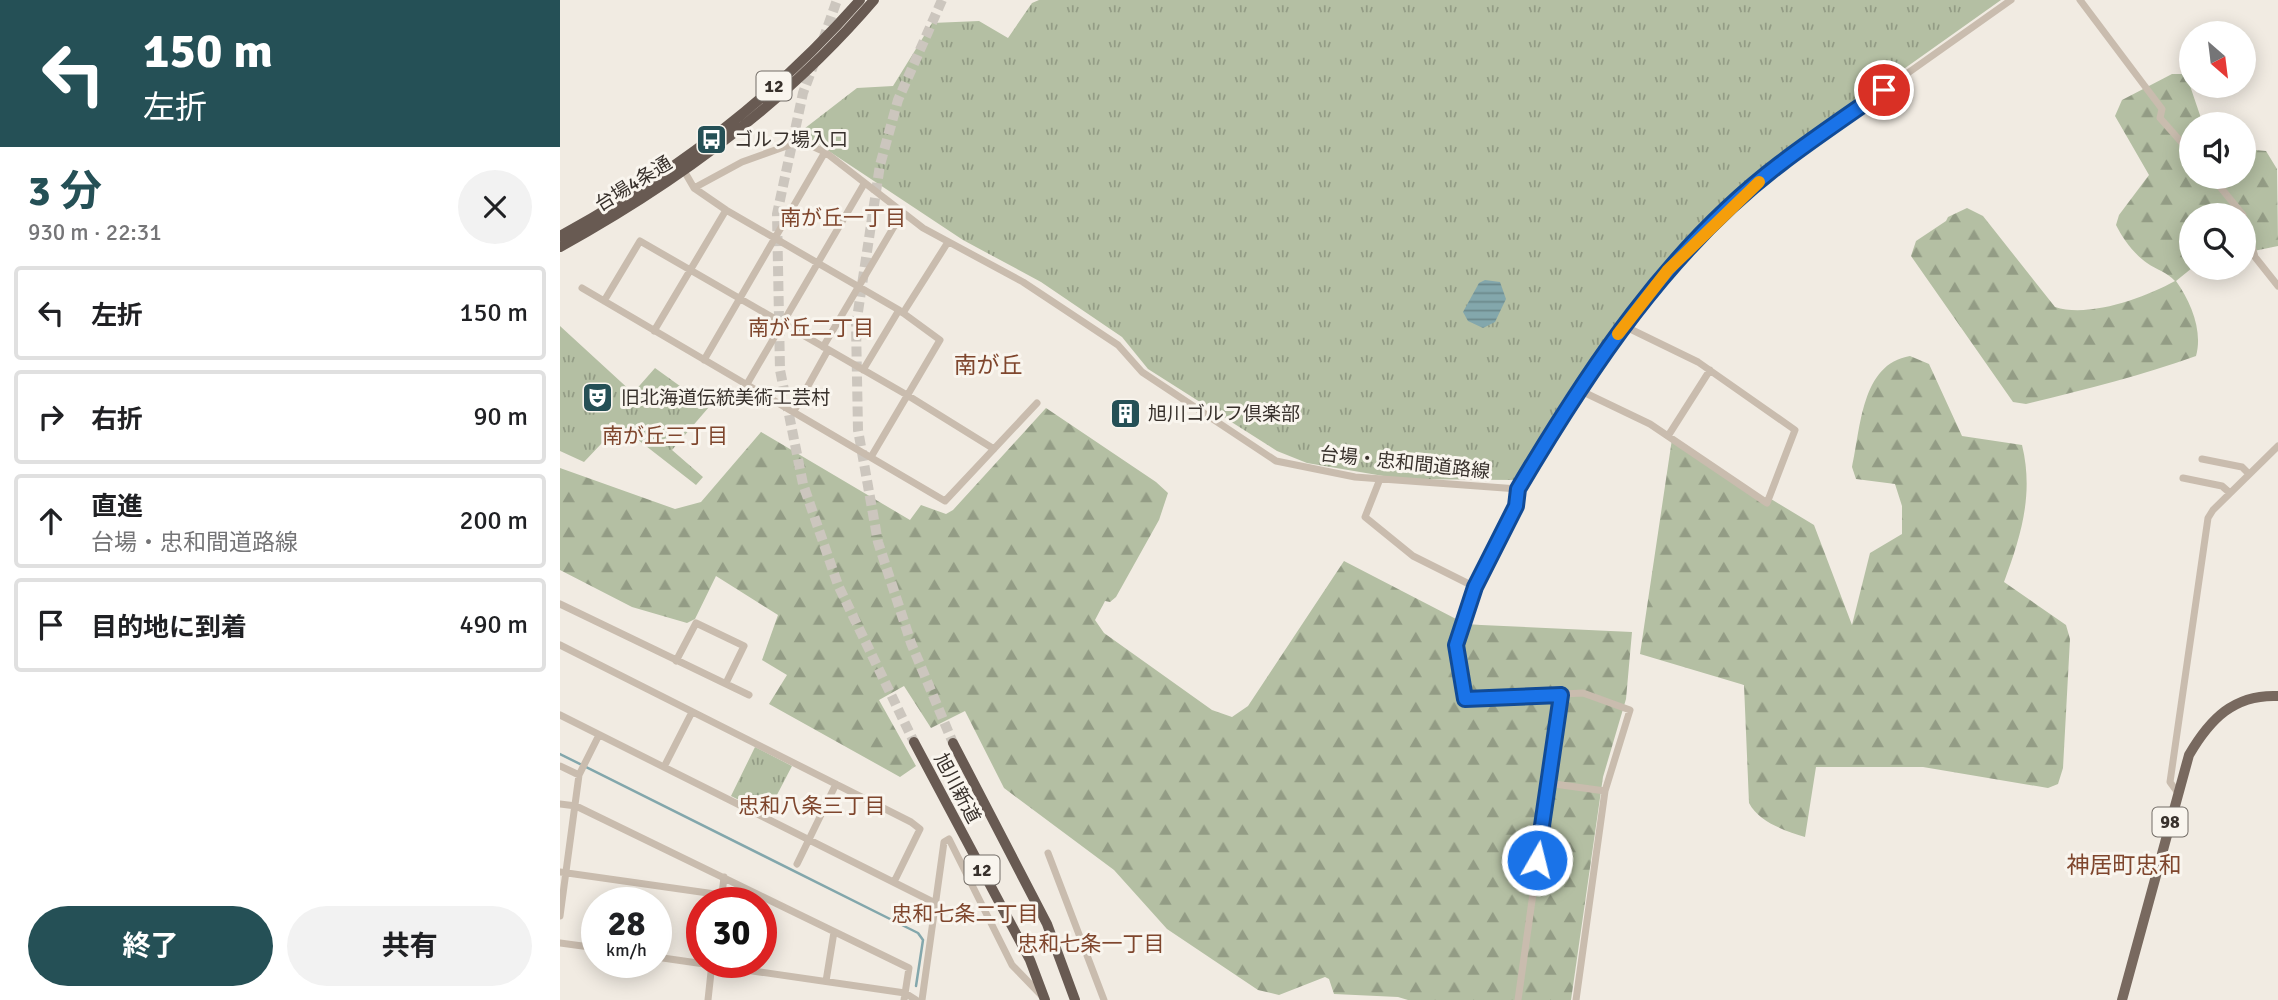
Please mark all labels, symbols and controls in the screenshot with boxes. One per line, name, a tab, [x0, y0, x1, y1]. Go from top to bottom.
text: 150 m	[143, 21, 273, 81]
north arrow	[2179, 21, 2256, 98]
map controls	[2179, 21, 2256, 280]
icon: left	[28, 28, 119, 119]
pin	[1854, 60, 1914, 120]
icon: arrive	[1865, 71, 1903, 109]
road number: 12	[756, 72, 792, 100]
text: 左折	[143, 88, 207, 127]
button: sound	[2179, 112, 2256, 189]
bus stop icon: ゴルフ場入口	[694, 122, 728, 156]
place label: ゴルフ場入口	[734, 128, 848, 152]
street label: 台場4条通	[591, 151, 676, 217]
text: 3 分	[28, 166, 102, 217]
button: close	[458, 170, 532, 244]
button: search	[2179, 203, 2256, 280]
district label: 南が丘一丁目	[780, 205, 906, 231]
text: 930 m · 22:31	[28, 218, 162, 247]
icon: left	[32, 294, 70, 332]
text: 150 m	[459, 297, 528, 329]
text: 左折	[91, 300, 143, 332]
district label: 南が丘二丁目	[748, 315, 874, 341]
district label: 南が丘	[954, 351, 1023, 380]
theatre icon: 旧北海道伝統美術工芸村	[581, 380, 615, 414]
place label: 旧北海道伝統美術工芸村	[621, 386, 830, 410]
building icon: 旭川ゴルフ倶楽部	[1108, 396, 1142, 430]
icon: right	[32, 398, 70, 436]
text: 90 m	[473, 401, 528, 433]
place label: 旭川ゴルフ倶楽部	[1148, 402, 1300, 426]
text: 右折	[91, 404, 143, 436]
district label: 南が丘三丁目	[602, 423, 728, 449]
street label: 台場・忠和間道路線	[1319, 442, 1491, 484]
text: 直進	[91, 491, 143, 523]
icon: ahead	[32, 502, 70, 540]
text: 200 m	[459, 505, 528, 537]
text: 台場・忠和間道路線	[91, 528, 298, 557]
icon: arrive	[32, 606, 70, 644]
text: 490 m	[459, 609, 528, 641]
text: 目的地に到着	[91, 612, 247, 644]
street label: 旭川新道	[929, 749, 986, 828]
district label: 忠和八条三丁目	[739, 793, 886, 819]
road number: 98	[2152, 808, 2188, 836]
position arrow	[1500, 823, 1574, 897]
district label: 神居町忠和	[2067, 851, 2182, 880]
road number: 12	[964, 856, 1000, 884]
speed limit sign: 30	[686, 887, 777, 978]
district label: 忠和七条二丁目	[892, 901, 1039, 927]
text: 28	[608, 902, 645, 945]
button: 終了	[28, 906, 273, 986]
button: 共有	[287, 906, 532, 986]
district label: 忠和七条一丁目	[1018, 931, 1165, 957]
text: km/h	[606, 939, 647, 961]

